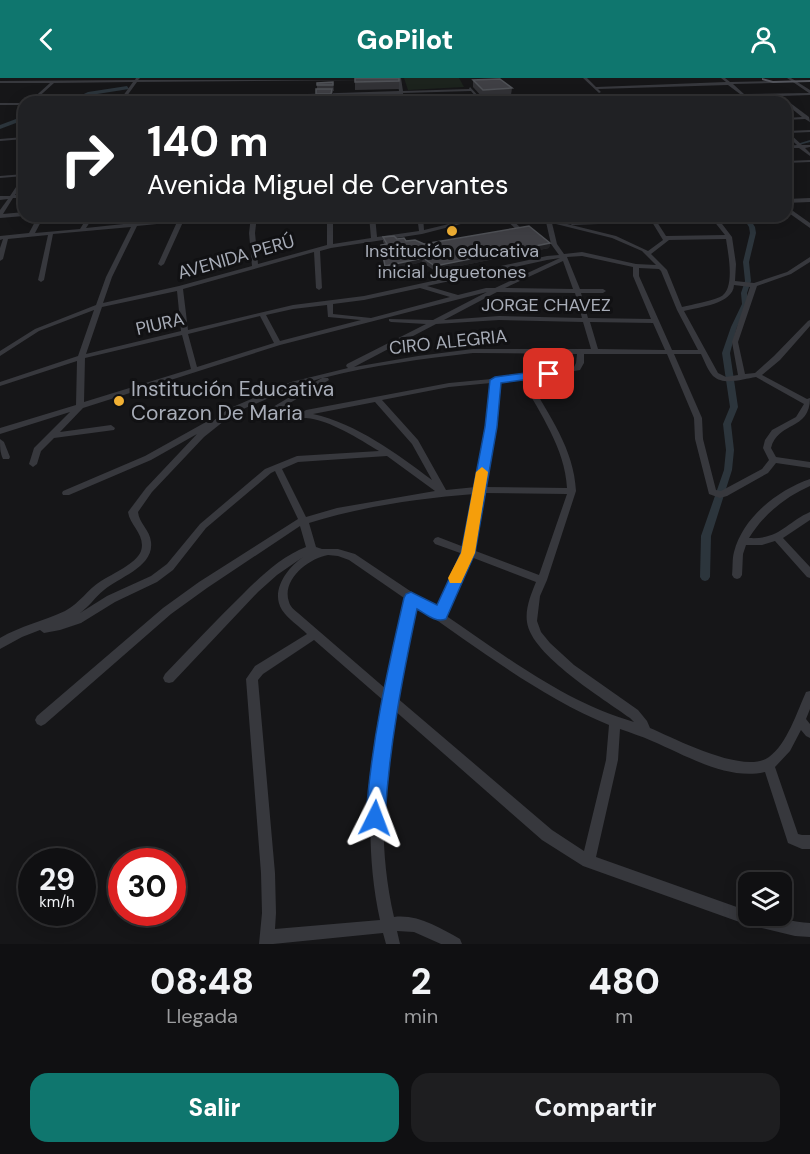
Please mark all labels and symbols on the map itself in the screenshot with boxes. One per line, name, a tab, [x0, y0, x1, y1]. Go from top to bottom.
marker: Institución educativa inicial Juguetones	[445, 224, 459, 238]
street label: AVENIDA PERÚ	[175, 229, 297, 285]
place label: Institución educativa inicial Juguetones	[365, 239, 539, 284]
street label: JORGE CHAVEZ	[481, 293, 611, 317]
street label: PIURA	[133, 307, 187, 341]
street label: CIRO ALEGRIA	[388, 324, 508, 360]
pin	[523, 348, 574, 399]
place label: Institución Educativa Corazon De Maria	[131, 375, 334, 427]
marker: Institución Educativa Corazon De Maria	[112, 394, 126, 408]
position arrow	[343, 786, 407, 850]
speed limit sign: 30	[108, 848, 186, 926]

